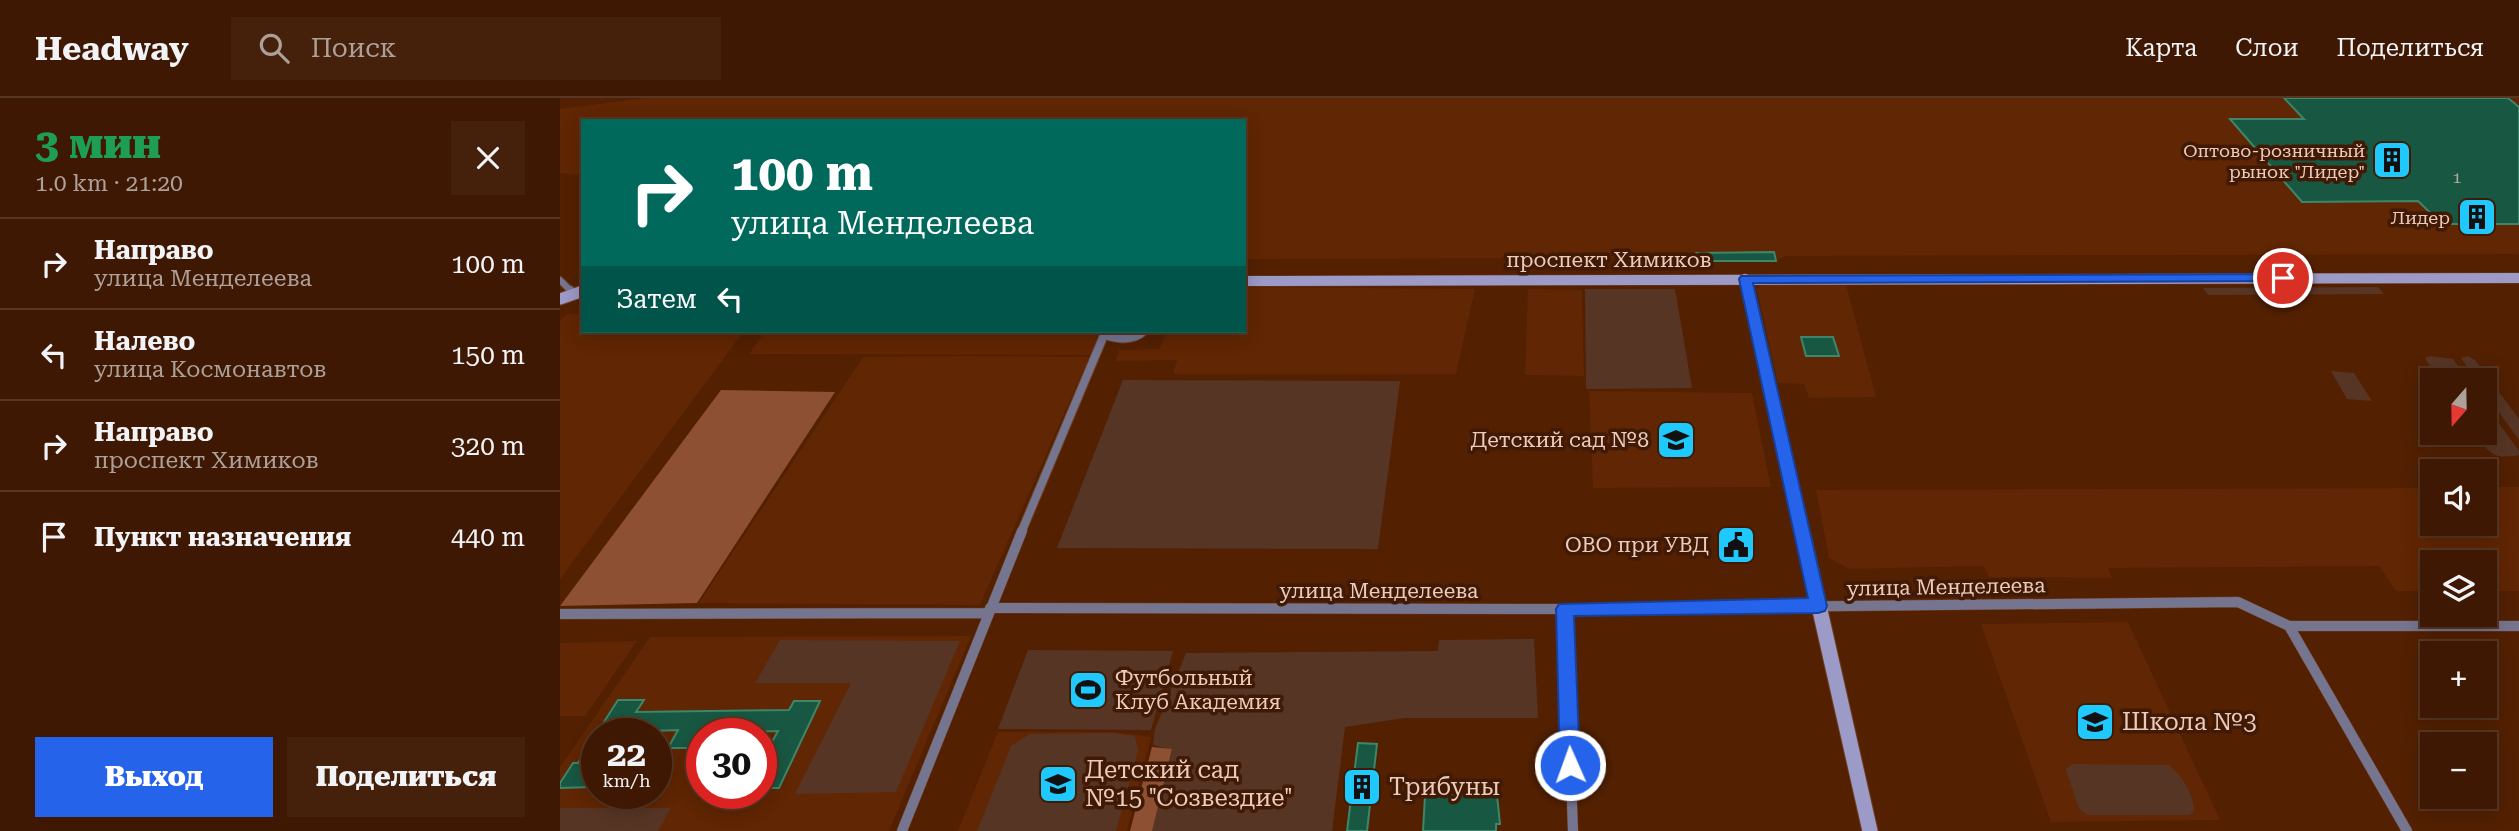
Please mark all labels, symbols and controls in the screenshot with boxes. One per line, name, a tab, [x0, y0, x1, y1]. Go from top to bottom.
search box	[231, 17, 721, 80]
text: Headway	[35, 29, 189, 68]
icon: search	[255, 29, 293, 67]
text: Поиск	[311, 33, 396, 63]
text: Карта	[2125, 34, 2197, 62]
text: Слои	[2235, 34, 2298, 62]
text: Поделиться	[2336, 34, 2484, 62]
text: 3 мин	[35, 119, 161, 168]
button: close	[451, 121, 525, 195]
building icon: Оптово-розничный рынок "Лидер"	[2371, 139, 2413, 181]
place label: Оптово-розничный рынок "Лидер"	[2183, 140, 2365, 182]
text: 100 m	[731, 145, 873, 202]
icon: right	[616, 147, 707, 238]
house number: 1	[2453, 168, 2462, 187]
text: 1.0 km · 21:20	[35, 170, 183, 197]
building icon: Лидер	[2456, 196, 2498, 238]
text: улица Менделеева	[731, 204, 1034, 242]
place label: Лидер	[2391, 207, 2450, 228]
text: Направо	[94, 235, 214, 265]
icon: right	[35, 245, 73, 283]
street label: проспект Химиков	[1506, 248, 1712, 272]
pin	[2253, 248, 2313, 308]
text: 100 m	[451, 249, 525, 279]
icon: arrive	[2264, 259, 2302, 297]
text: улица Менделеева	[94, 265, 312, 292]
icon: left	[711, 280, 749, 318]
text: Затем	[616, 284, 697, 314]
text: Налево	[94, 326, 195, 356]
icon: left	[35, 336, 73, 374]
text: 150 m	[451, 340, 525, 370]
text: улица Космонавтов	[94, 356, 327, 383]
north arrow	[2420, 368, 2497, 444]
map controls	[2420, 368, 2497, 809]
text: Направо	[94, 417, 214, 447]
school or university icon: Детский сад №8	[1655, 419, 1697, 461]
icon: right	[35, 427, 73, 465]
place label: Детский сад №8	[1471, 428, 1649, 452]
text: 320 m	[451, 431, 525, 461]
text: проспект Химиков	[94, 447, 319, 474]
button: sound	[2420, 459, 2497, 536]
icon: arrive	[35, 518, 73, 556]
text: Пункт назначения	[94, 522, 351, 552]
text: 440 m	[451, 522, 525, 552]
public building icon: ОВО при УВД	[1715, 524, 1757, 566]
place label: ОВО при УВД	[1565, 533, 1709, 557]
button: layers	[2420, 550, 2497, 627]
street label: улица Менделеева	[1846, 573, 2046, 601]
street label: улица Менделеева	[1280, 579, 1479, 603]
button: +	[2420, 641, 2497, 718]
place label: Футбольный Клуб Академия	[1115, 666, 1281, 714]
sports icon: Футбольный Клуб Академия	[1067, 669, 1109, 711]
school or university icon: Школа №3	[2074, 701, 2116, 743]
place label: Школа №3	[2122, 708, 2257, 736]
speed limit sign: 30	[686, 718, 777, 809]
position arrow	[1533, 728, 1607, 802]
button: −	[2420, 732, 2497, 809]
text: 22	[607, 734, 646, 775]
button: Выход	[35, 737, 273, 817]
button: Поделиться	[287, 737, 525, 817]
place label: Детский сад №15 "Созвездие"	[1085, 756, 1293, 812]
school or university icon: Детский сад №15 "Созвездие"	[1037, 763, 1079, 805]
building icon: Трибуны	[1341, 766, 1383, 808]
text: km/h	[602, 770, 651, 791]
place label: Трибуны	[1389, 773, 1500, 801]

